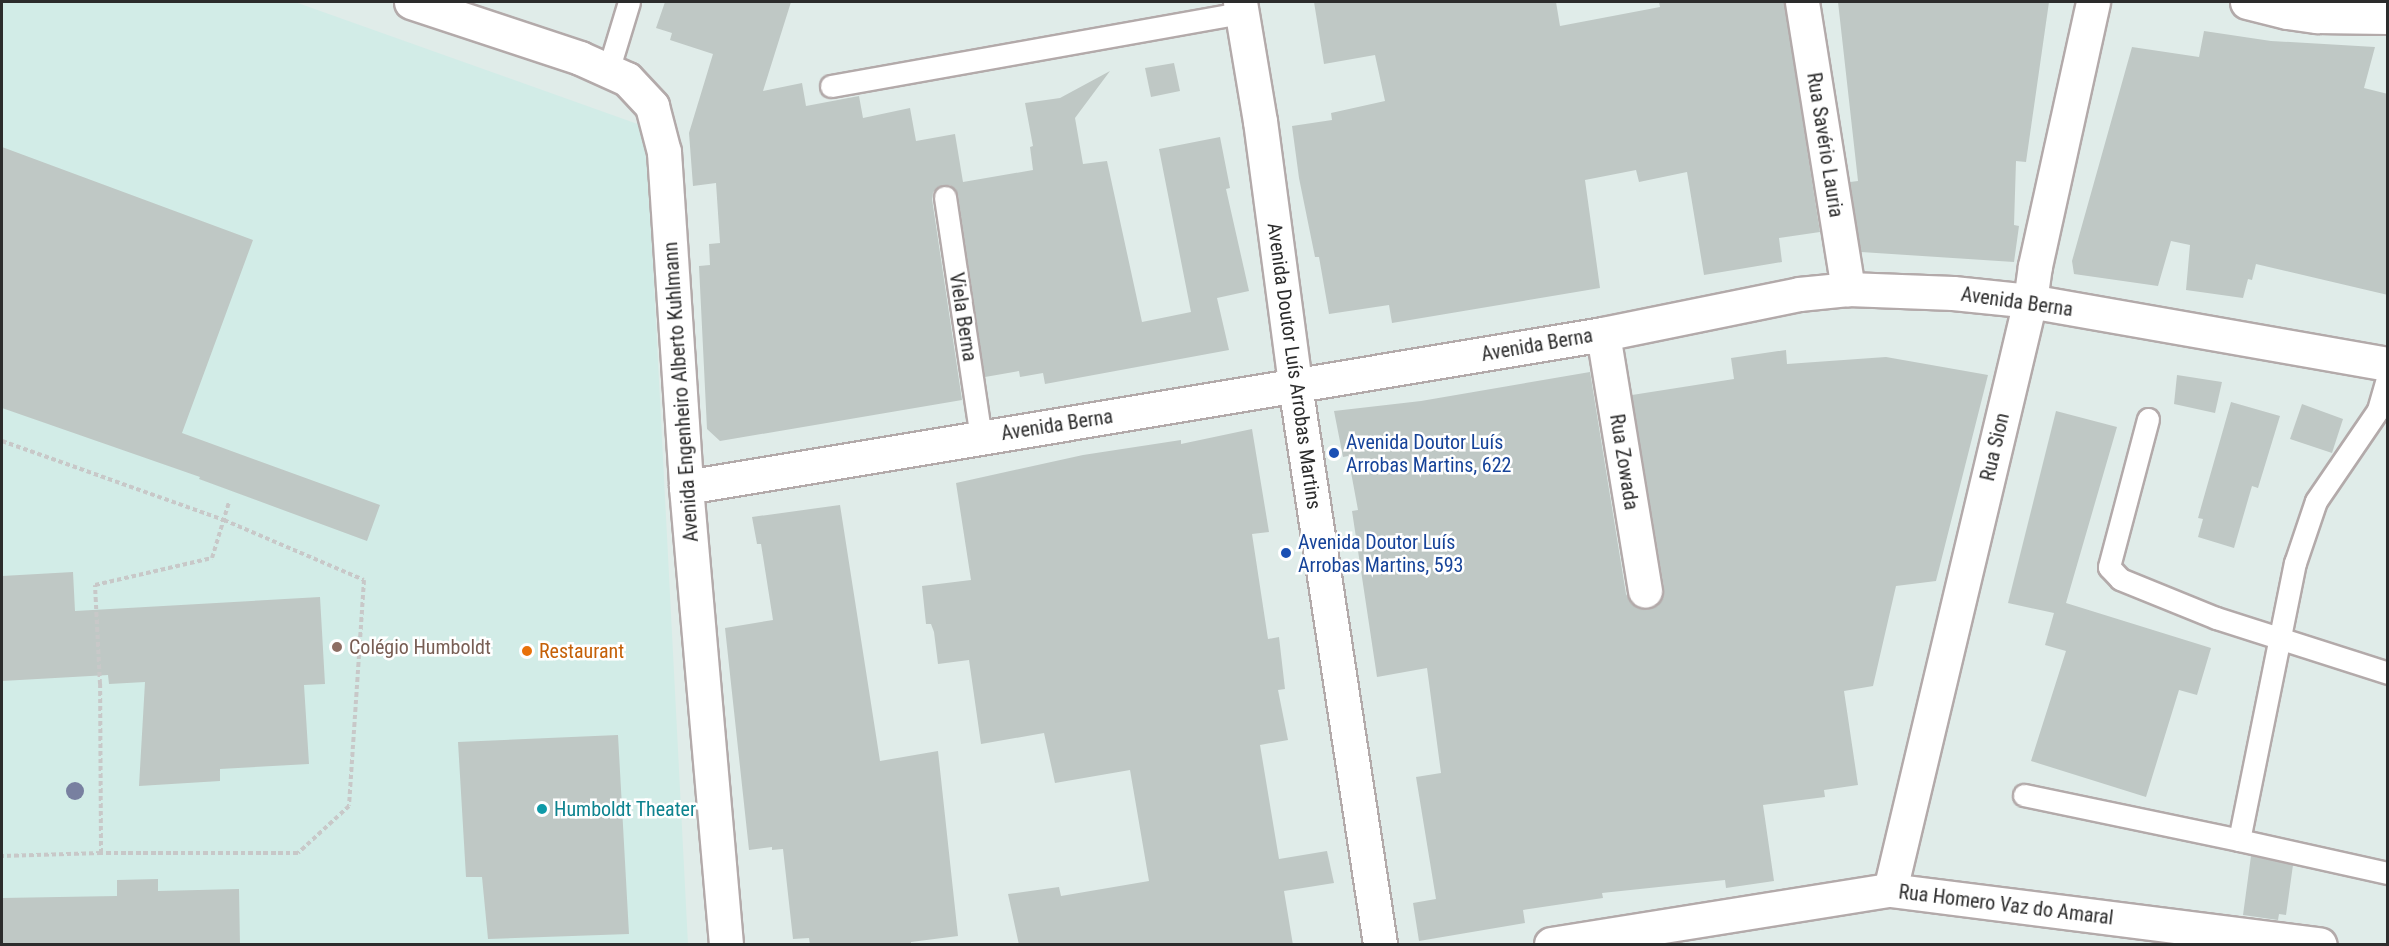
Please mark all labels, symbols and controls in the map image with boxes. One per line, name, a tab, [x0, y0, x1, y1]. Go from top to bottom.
street label: Rua Savério Lauria	[1802, 71, 1848, 219]
street label: Avenida Doutor Luís Arrobas Martins	[1262, 221, 1326, 511]
street label: Avenida Engenheiro Alberto Kuhlmann	[659, 241, 703, 543]
street label: Viela Berna	[944, 271, 982, 363]
street label: Avenida Berna	[1959, 282, 2075, 322]
street label: Avenida Berna	[1479, 323, 1595, 367]
street label: Avenida Berna	[999, 404, 1115, 446]
street label: Rua Sion	[1976, 411, 2014, 483]
street label: Rua Zowada	[1605, 412, 1643, 512]
place label: Avenida Doutor Luís Arrobas Martins, 622	[1346, 430, 1511, 477]
marker: Avenida Doutor Luís Arrobas Martins, 622	[1327, 446, 1341, 460]
place label: Avenida Doutor Luís Arrobas Martins, 593	[1298, 530, 1463, 577]
marker: Avenida Doutor Luís Arrobas Martins, 593	[1279, 546, 1293, 560]
place label: Colégio Humboldt	[349, 635, 491, 659]
place label: Restaurant	[539, 639, 624, 663]
marker: Colégio Humboldt	[330, 640, 344, 654]
marker: Restaurant	[520, 644, 534, 658]
place label: Humboldt Theater	[554, 797, 696, 821]
marker: Humboldt Theater	[535, 802, 549, 816]
street label: Rua Homero Vaz do Amaral	[1897, 880, 2115, 930]

